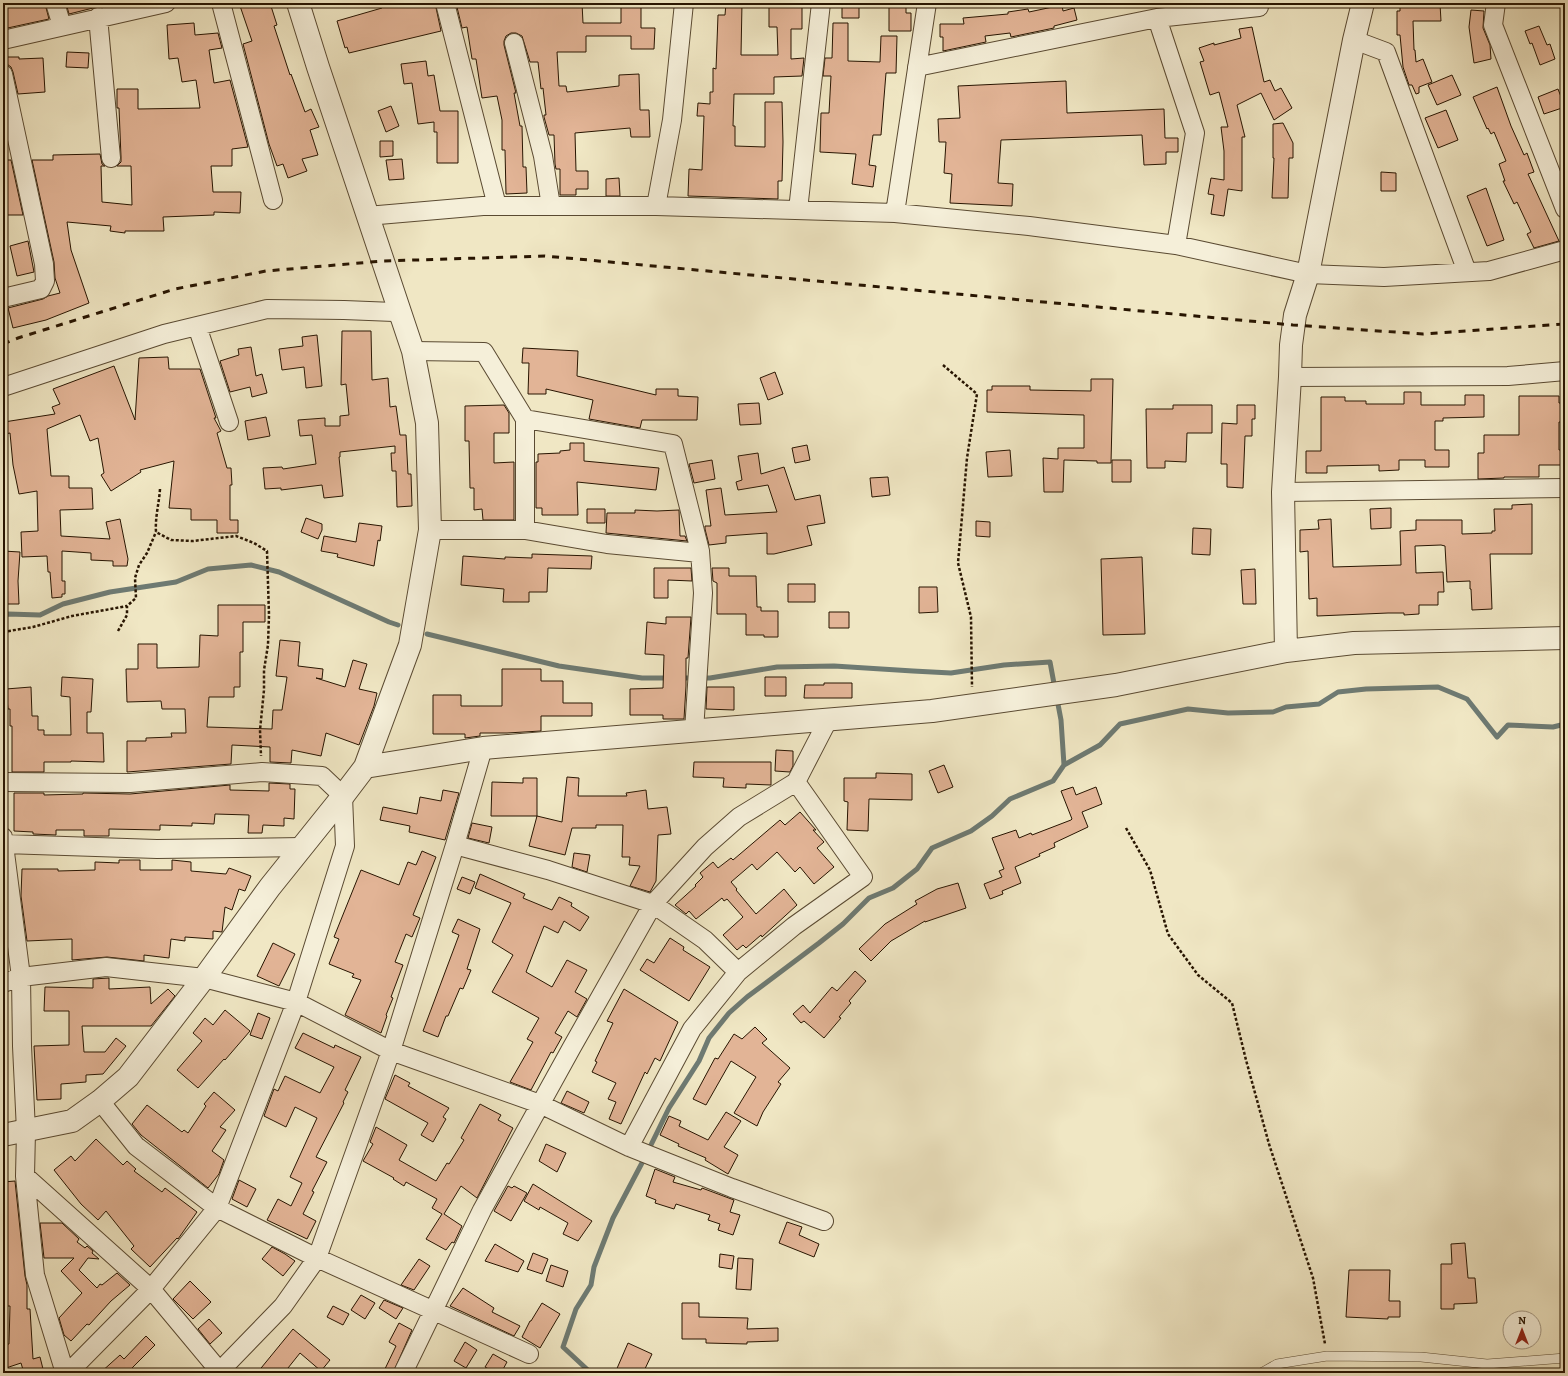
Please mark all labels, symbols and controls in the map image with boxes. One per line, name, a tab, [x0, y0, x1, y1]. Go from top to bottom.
north arrow	[1502, 1310, 1542, 1350]
text: N	[1518, 1313, 1526, 1328]

